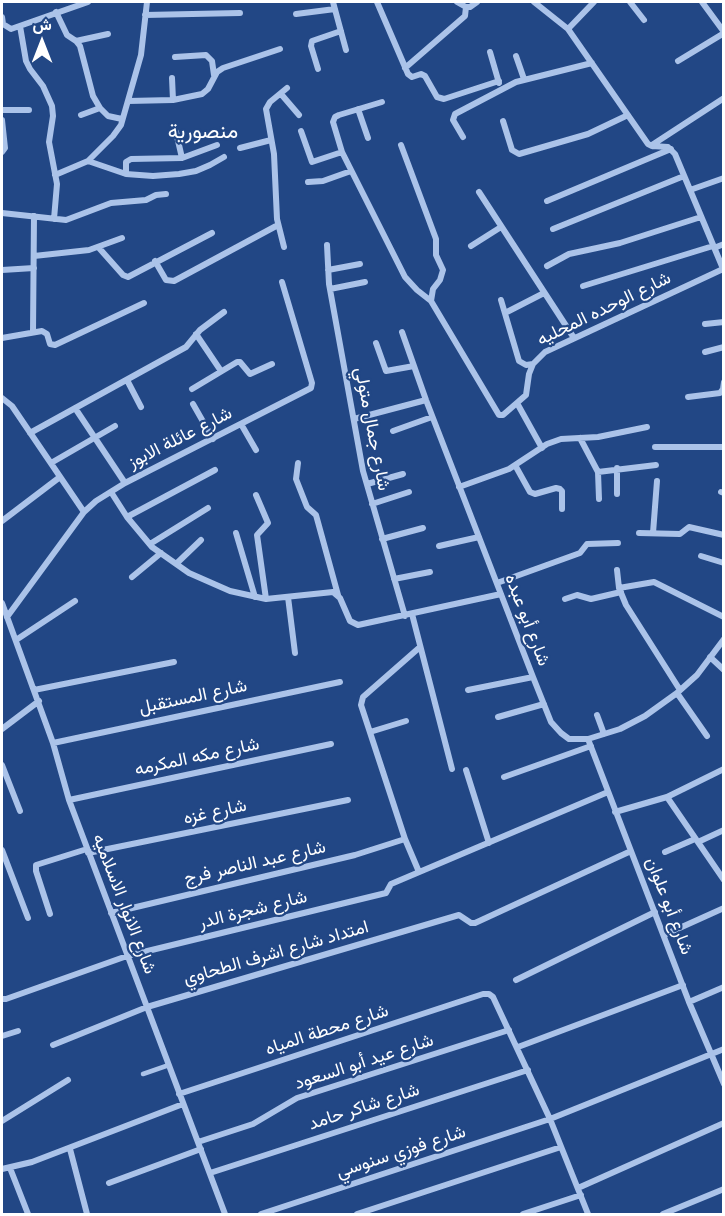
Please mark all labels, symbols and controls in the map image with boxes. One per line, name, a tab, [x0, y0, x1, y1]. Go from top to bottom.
north arrow	[12, 12, 72, 72]
text: ش	[32, 13, 52, 35]
district label: منصورية	[168, 119, 238, 145]
street label: شارع الوحده المحليه	[533, 267, 675, 351]
street label: شارع جمال متولي	[349, 366, 395, 492]
street label: شارع عائلة الابوز	[124, 402, 236, 474]
street label: شارع أبو عبده	[500, 571, 554, 669]
street label: شارع المستقبل	[137, 675, 249, 719]
street label: شارع مكه المكرمه	[133, 733, 261, 781]
street label: شارع غزه	[181, 795, 249, 829]
street label: شارع الانوار الاسلاميه	[87, 831, 161, 977]
street label: شارع عبد الناصر فرج	[182, 836, 328, 890]
street label: شارع أبو علوان	[641, 854, 697, 958]
street label: شارع شجرة الدر	[197, 886, 309, 934]
street label: امتداد شارع اشرف الطحاوي	[181, 916, 371, 990]
street label: شارع محطة المياه	[263, 1000, 391, 1060]
street label: شارع عيد أبو السعود	[292, 1029, 436, 1095]
street label: شارع شاكر حامد	[306, 1079, 422, 1135]
street label: شارع فوزي سنوسي	[334, 1121, 468, 1183]

